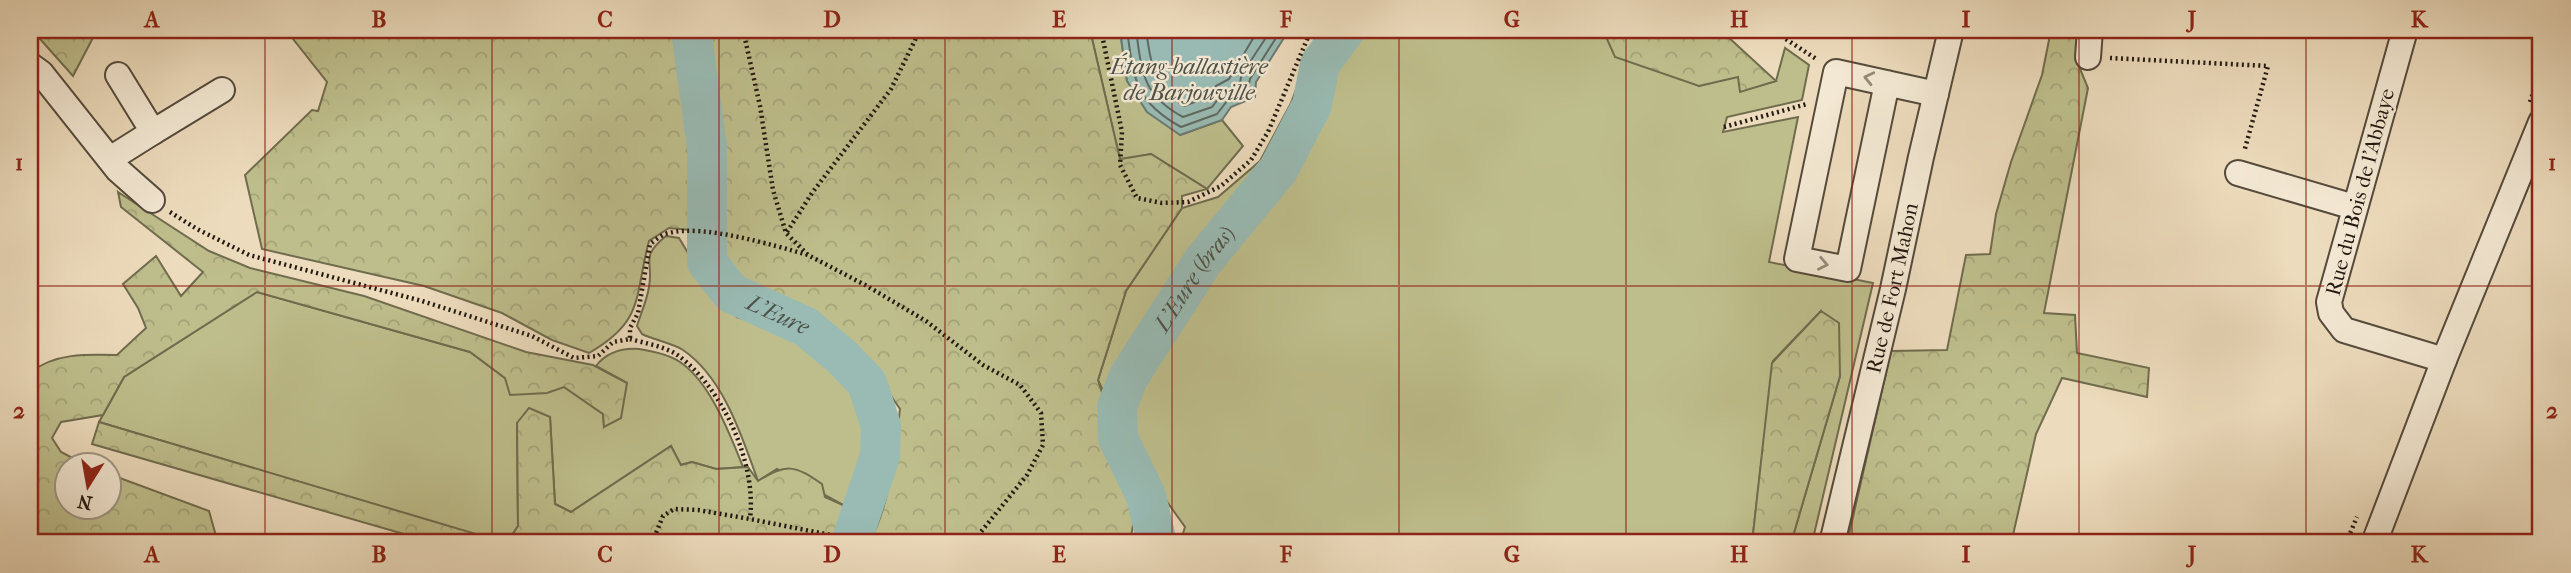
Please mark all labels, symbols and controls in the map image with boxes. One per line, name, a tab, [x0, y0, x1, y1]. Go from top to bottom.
text: A	[143, 6, 161, 33]
text: B	[372, 6, 387, 33]
text: C	[597, 6, 613, 33]
text: D	[823, 6, 841, 33]
text: E	[1052, 6, 1066, 33]
text: F	[1279, 6, 1293, 33]
text: G	[1504, 6, 1520, 33]
text: H	[1730, 6, 1748, 33]
text: I	[1962, 6, 1971, 33]
text: J	[2186, 6, 2197, 33]
text: K	[2411, 6, 2430, 33]
water label: Étang-ballastière de Barjouville	[1108, 52, 1269, 106]
one-way arrow	[1864, 72, 1876, 87]
street label: Rue du Bois de l'Abbaye	[2321, 86, 2399, 298]
text: 1	[15, 149, 23, 176]
text: 1	[2548, 149, 2556, 176]
street label: Rue de Fort Mahon	[1861, 201, 1923, 376]
water label: L'Eure (bras)	[1147, 220, 1240, 338]
one-way arrow	[1817, 256, 1829, 271]
water label: L'Eure	[741, 288, 814, 340]
text: 2	[13, 397, 25, 424]
text: 2	[2546, 397, 2558, 424]
north arrow	[52, 450, 122, 520]
text: N	[75, 489, 94, 514]
text: A	[143, 541, 161, 568]
text: B	[372, 541, 387, 568]
text: C	[597, 541, 613, 568]
text: D	[823, 541, 841, 568]
text: E	[1052, 541, 1066, 568]
text: F	[1279, 541, 1293, 568]
text: G	[1504, 541, 1520, 568]
text: H	[1730, 541, 1748, 568]
text: I	[1962, 541, 1971, 568]
text: J	[2186, 541, 2197, 568]
text: K	[2411, 541, 2430, 568]

